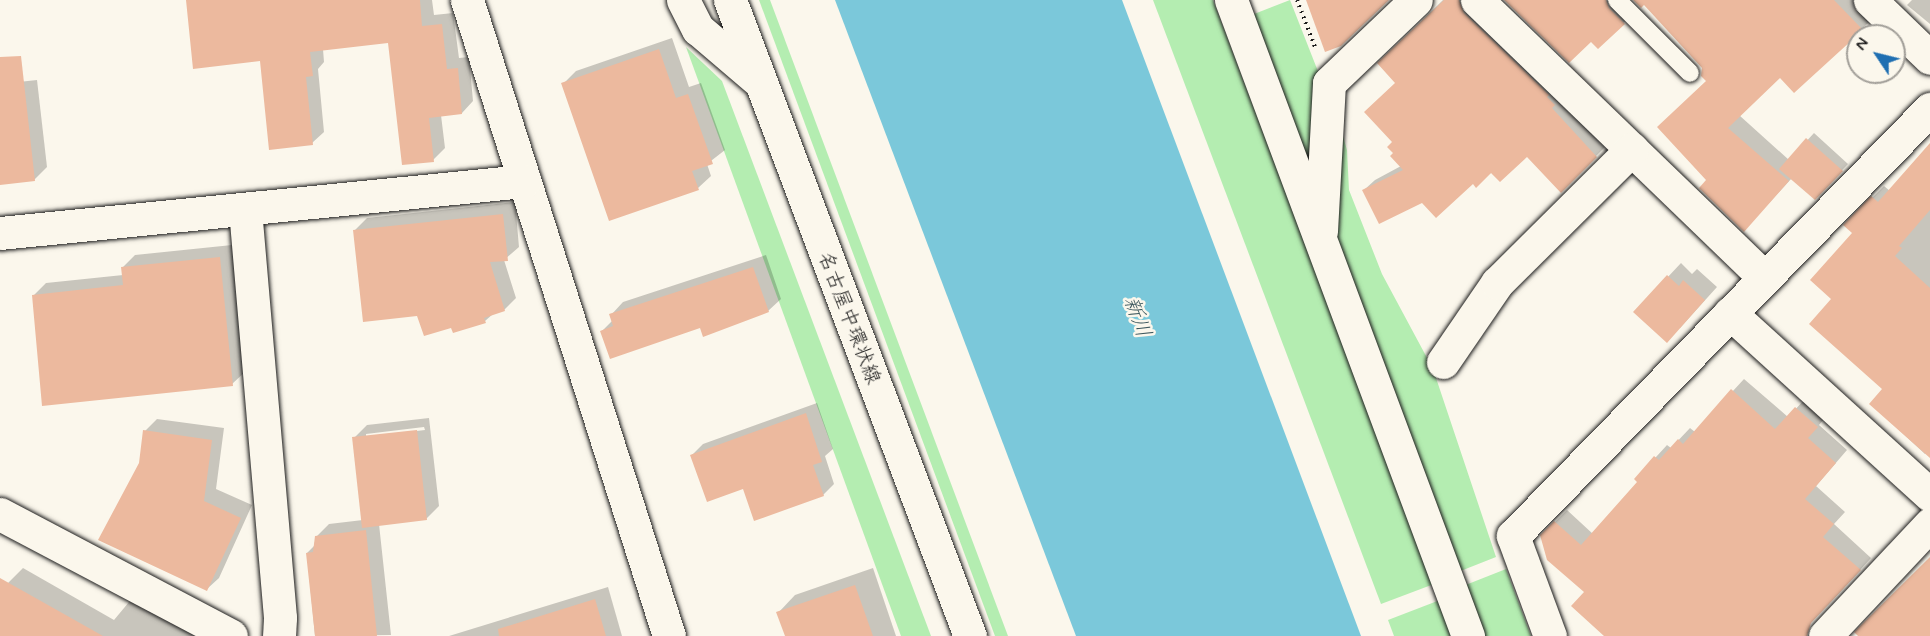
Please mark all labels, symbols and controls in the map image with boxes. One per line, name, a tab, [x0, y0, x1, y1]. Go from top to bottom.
north arrow	[1846, 24, 1906, 84]
text: N	[1851, 34, 1874, 55]
street label: 名古屋中環状線	[813, 248, 885, 388]
water label: 新川	[1118, 293, 1156, 341]

